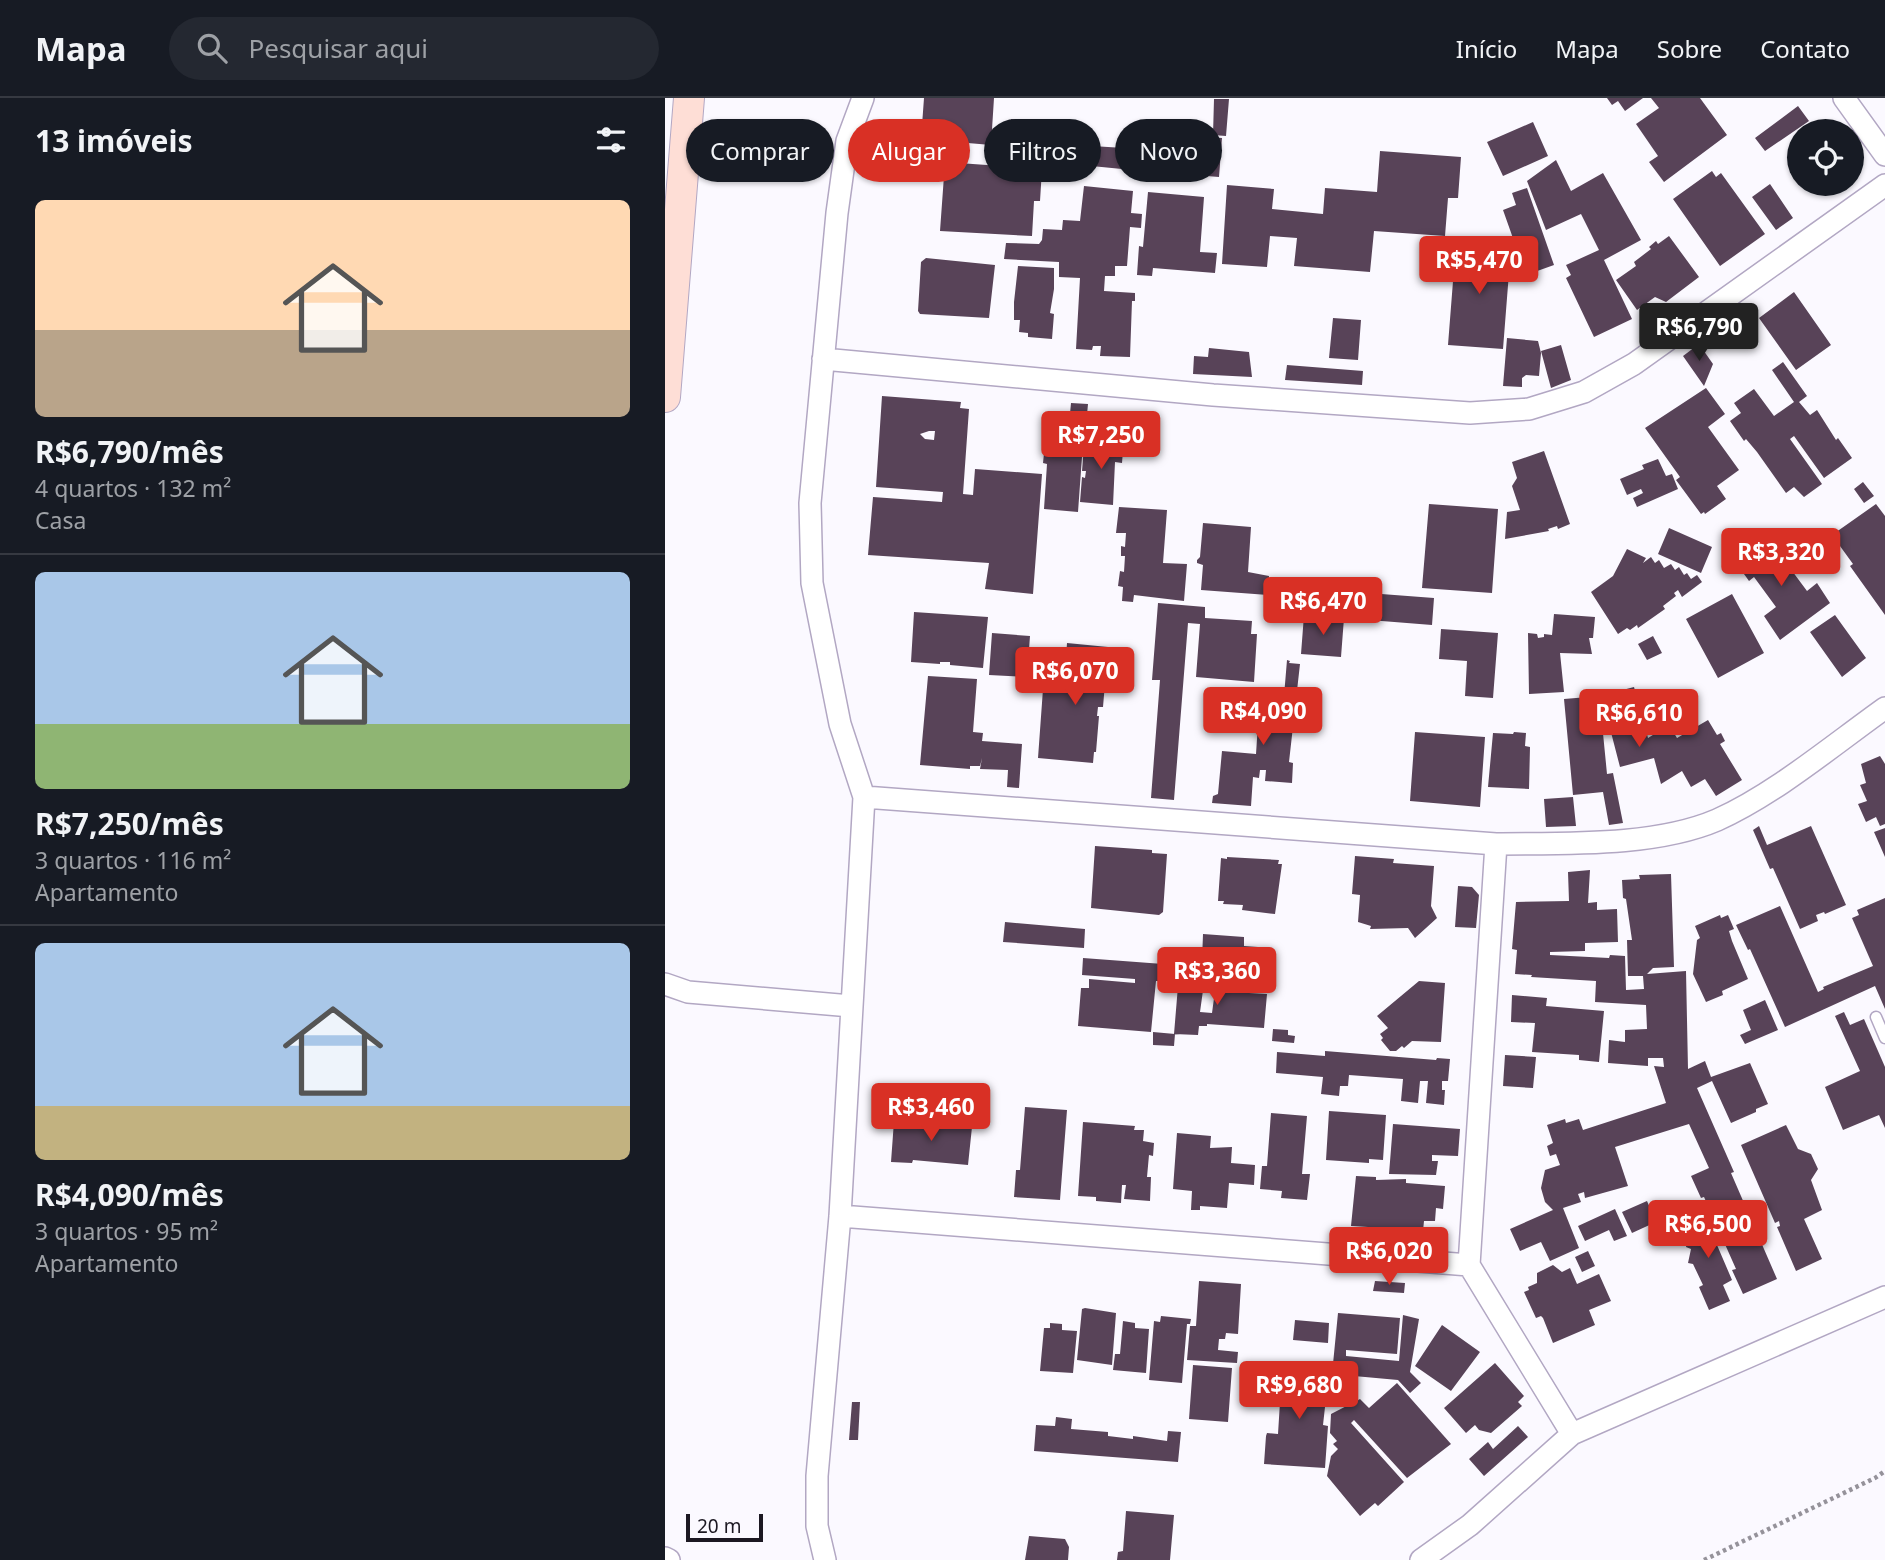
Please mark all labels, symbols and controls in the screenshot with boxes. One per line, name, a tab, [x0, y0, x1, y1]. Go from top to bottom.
search box	[169, 17, 659, 80]
text: Mapa	[35, 26, 127, 71]
icon: search	[193, 29, 231, 67]
text: Pesquisar aqui	[249, 30, 428, 66]
text: Início	[1456, 32, 1517, 65]
text: Mapa	[1555, 32, 1619, 65]
text: Sobre	[1657, 32, 1722, 65]
text: Contato	[1760, 32, 1850, 65]
chip: Comprar	[686, 119, 834, 182]
chip: Alugar	[848, 119, 970, 182]
chip: Filtros	[984, 119, 1101, 182]
chip: Novo	[1115, 119, 1222, 182]
map controls	[1787, 119, 1864, 196]
button: locate	[1787, 119, 1864, 196]
text: 13 imóveis	[35, 120, 193, 161]
icon: filters	[592, 121, 630, 159]
pin: R$5,470	[1414, 236, 1544, 296]
text: R$5,470	[1435, 243, 1523, 275]
icon: home	[270, 245, 396, 371]
pin: R$6,790	[1634, 303, 1764, 363]
text: R$6,790	[1655, 310, 1743, 342]
pin: R$7,250	[1036, 412, 1166, 471]
text: R$7,250	[1057, 418, 1145, 450]
text: R$6,790/mês	[35, 431, 224, 472]
text: 4 quartos · 132 m²	[35, 472, 231, 504]
text: Casa	[35, 504, 86, 536]
pin: R$3,320	[1716, 528, 1846, 588]
text: R$3,320	[1737, 535, 1825, 567]
pin: R$6,470	[1258, 578, 1388, 637]
text: R$6,470	[1279, 584, 1367, 616]
icon: home	[270, 617, 396, 743]
pin: R$6,070	[1010, 648, 1140, 707]
text: R$6,070	[1031, 654, 1119, 686]
pin: R$4,090	[1198, 688, 1328, 747]
pin: R$6,610	[1574, 690, 1704, 749]
text: R$4,090	[1219, 694, 1307, 726]
text: R$6,610	[1595, 696, 1683, 728]
text: R$7,250/mês	[35, 803, 224, 844]
text: 3 quartos · 116 m²	[35, 844, 231, 876]
text: Apartamento	[35, 876, 178, 908]
pin: R$3,360	[1152, 948, 1282, 1007]
text: R$3,360	[1173, 954, 1261, 986]
icon: home	[270, 988, 396, 1114]
pin: R$3,460	[866, 1084, 996, 1143]
text: R$3,460	[887, 1090, 975, 1122]
text: R$4,090/mês	[35, 1174, 224, 1215]
pin: R$6,500	[1643, 1200, 1773, 1260]
text: R$6,500	[1664, 1207, 1752, 1239]
text: 3 quartos · 95 m²	[35, 1215, 218, 1247]
pin: R$6,020	[1324, 1228, 1454, 1287]
text: R$6,020	[1345, 1234, 1433, 1266]
text: Apartamento	[35, 1247, 178, 1279]
pin: R$9,680	[1234, 1362, 1364, 1421]
text: R$9,680	[1255, 1368, 1343, 1400]
scale bar	[686, 1511, 763, 1543]
text: 20 m	[697, 1513, 741, 1539]

